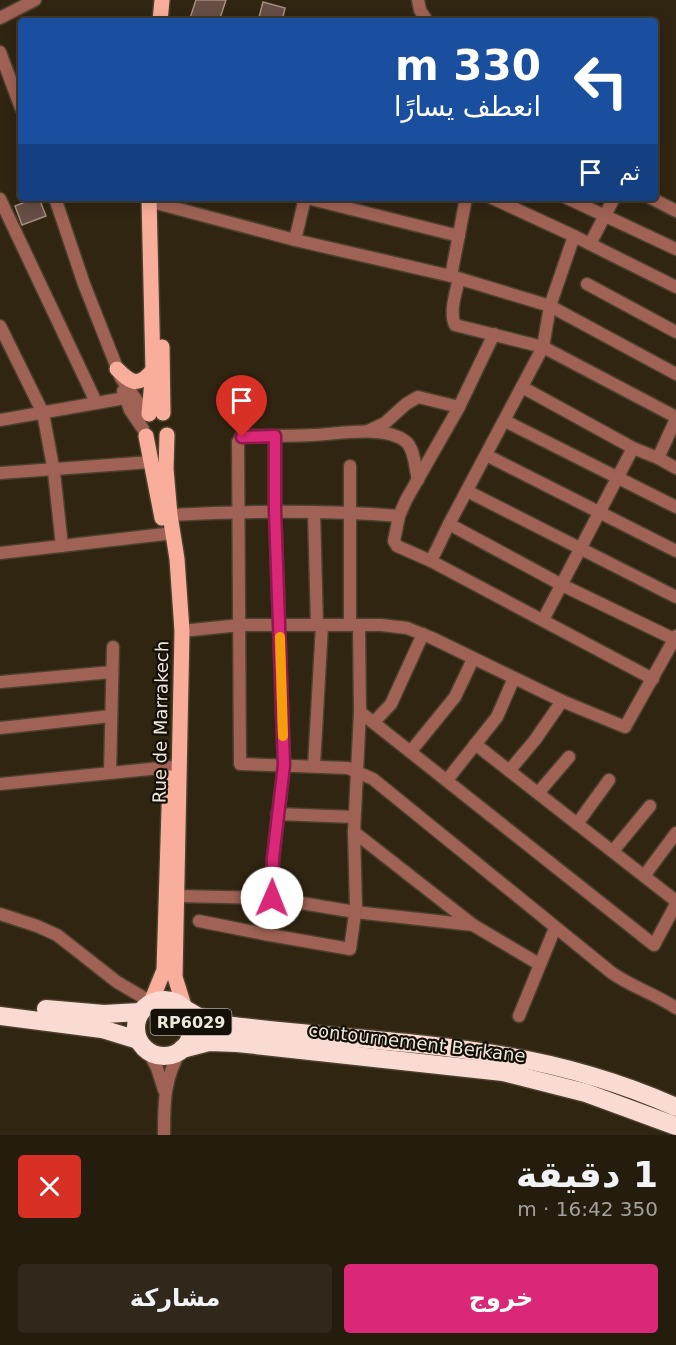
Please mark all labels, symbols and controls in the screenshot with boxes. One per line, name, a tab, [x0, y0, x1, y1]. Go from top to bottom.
text: 330 m	[395, 41, 541, 90]
icon: left	[562, 42, 640, 120]
text: انعطف يسارًا	[394, 91, 541, 122]
icon: arrive	[574, 156, 607, 189]
text: ثم	[619, 160, 640, 185]
pin	[216, 375, 267, 437]
icon: arrive	[225, 384, 258, 417]
street label: Rue de Marrakech	[149, 641, 172, 803]
position arrow	[240, 866, 304, 930]
road number: RP6029	[150, 1009, 231, 1035]
street label: contournement Berkane	[307, 1019, 527, 1066]
text: 1 دقيقة	[516, 1154, 658, 1195]
button: close	[18, 1155, 81, 1218]
text: 350 m · 16:42	[517, 1197, 658, 1221]
button: مشاركة	[18, 1264, 332, 1333]
button: خروج	[344, 1264, 658, 1333]

